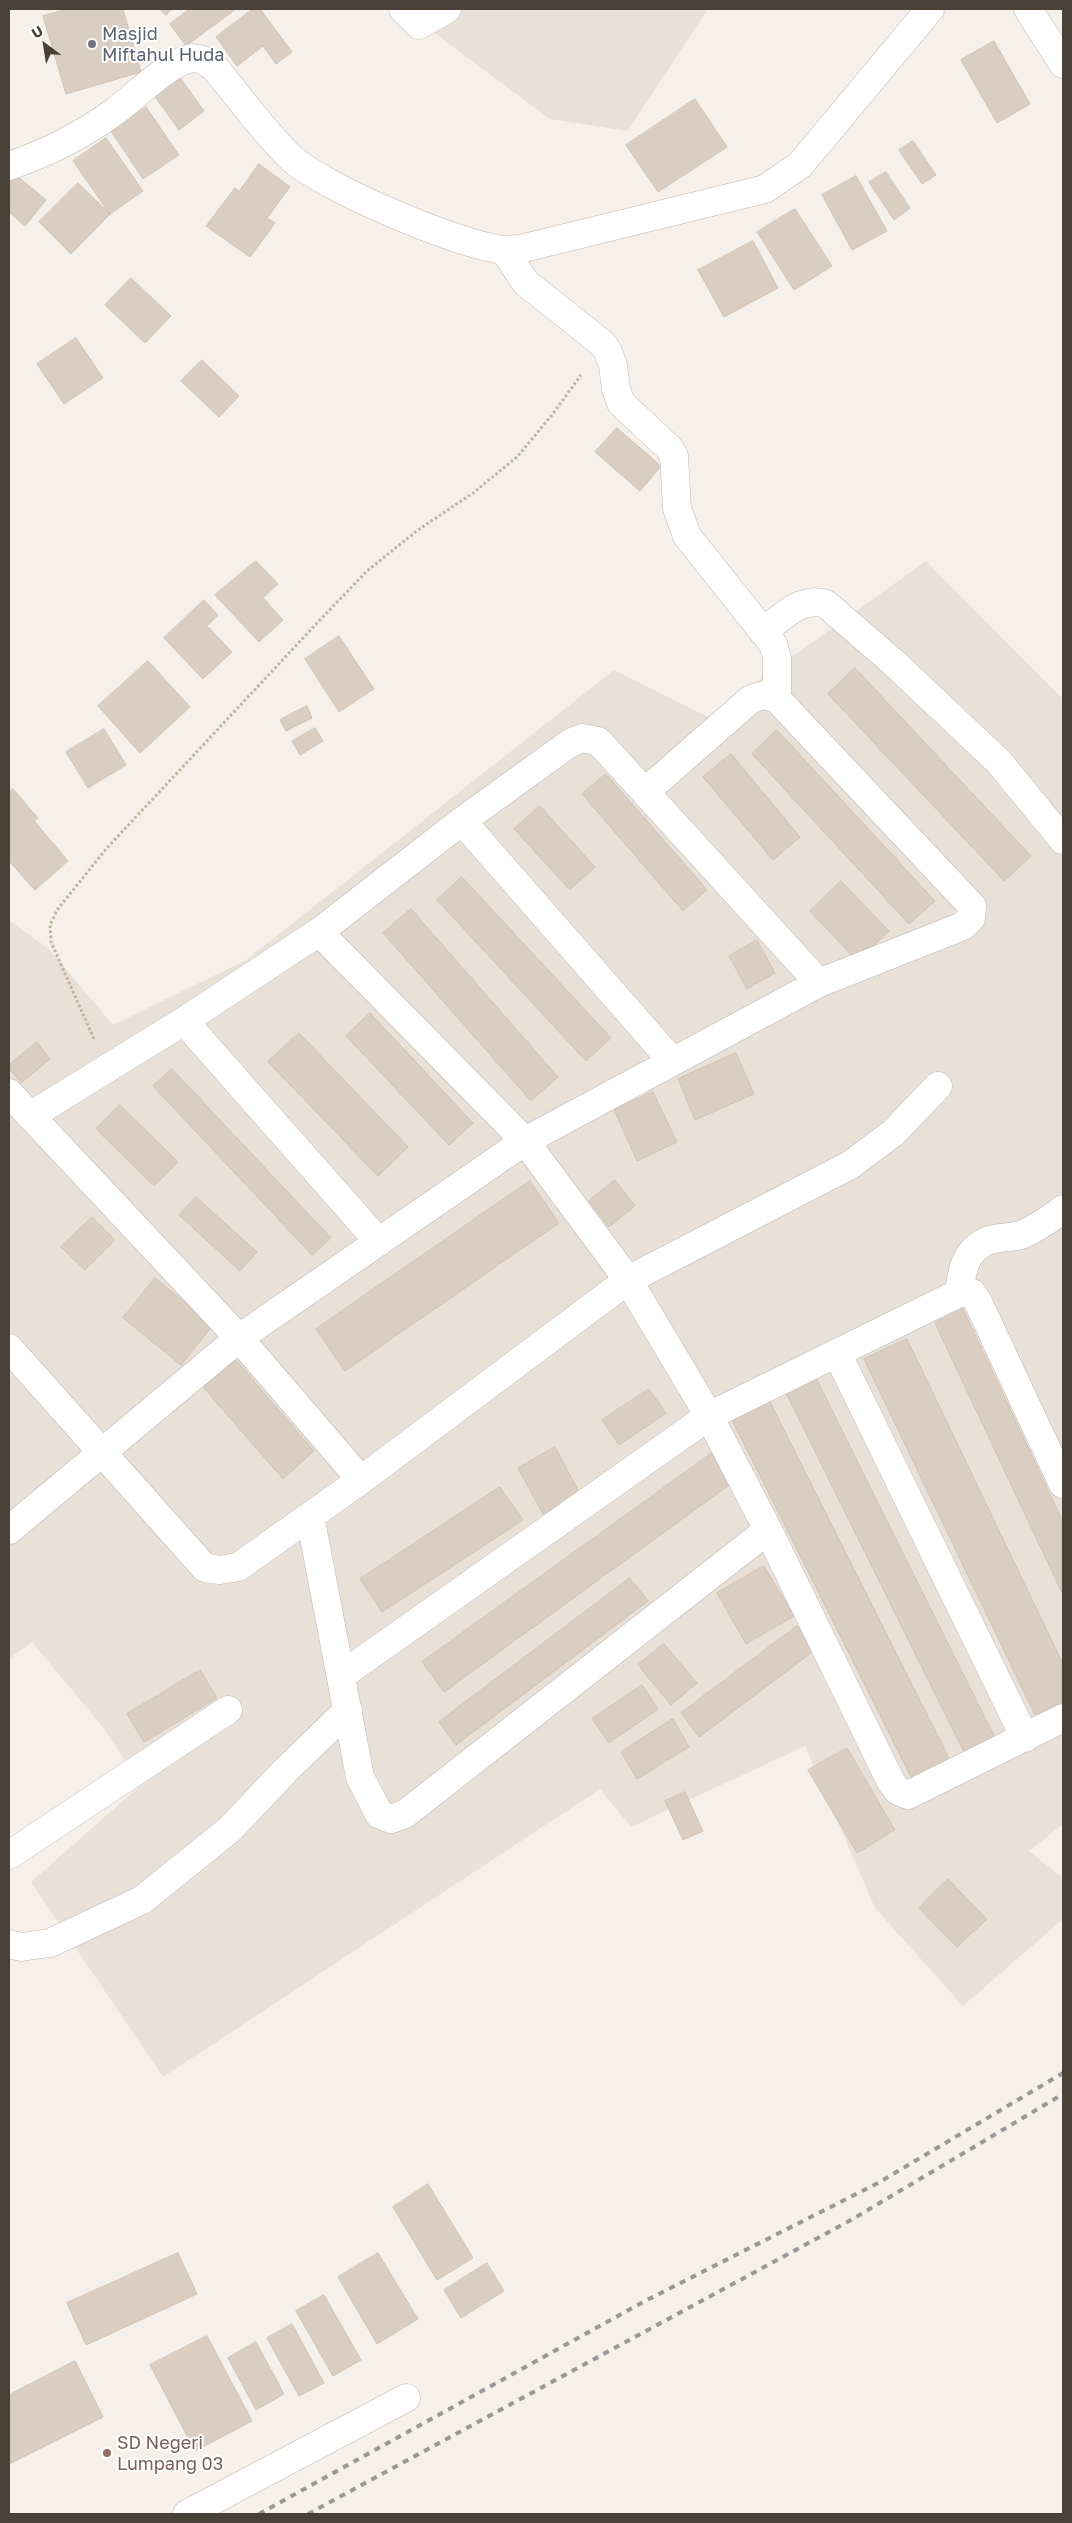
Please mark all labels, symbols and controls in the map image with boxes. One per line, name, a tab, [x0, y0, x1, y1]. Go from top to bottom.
north arrow	[20, 20, 70, 70]
text: U	[28, 22, 46, 42]
place label: Masjid Miftahul Huda	[102, 23, 224, 66]
marker: Masjid Miftahul Huda	[86, 38, 98, 50]
place label: SD Negeri Lumpang 03	[117, 2432, 223, 2474]
marker: SD Negeri Lumpang 03	[101, 2447, 113, 2459]

